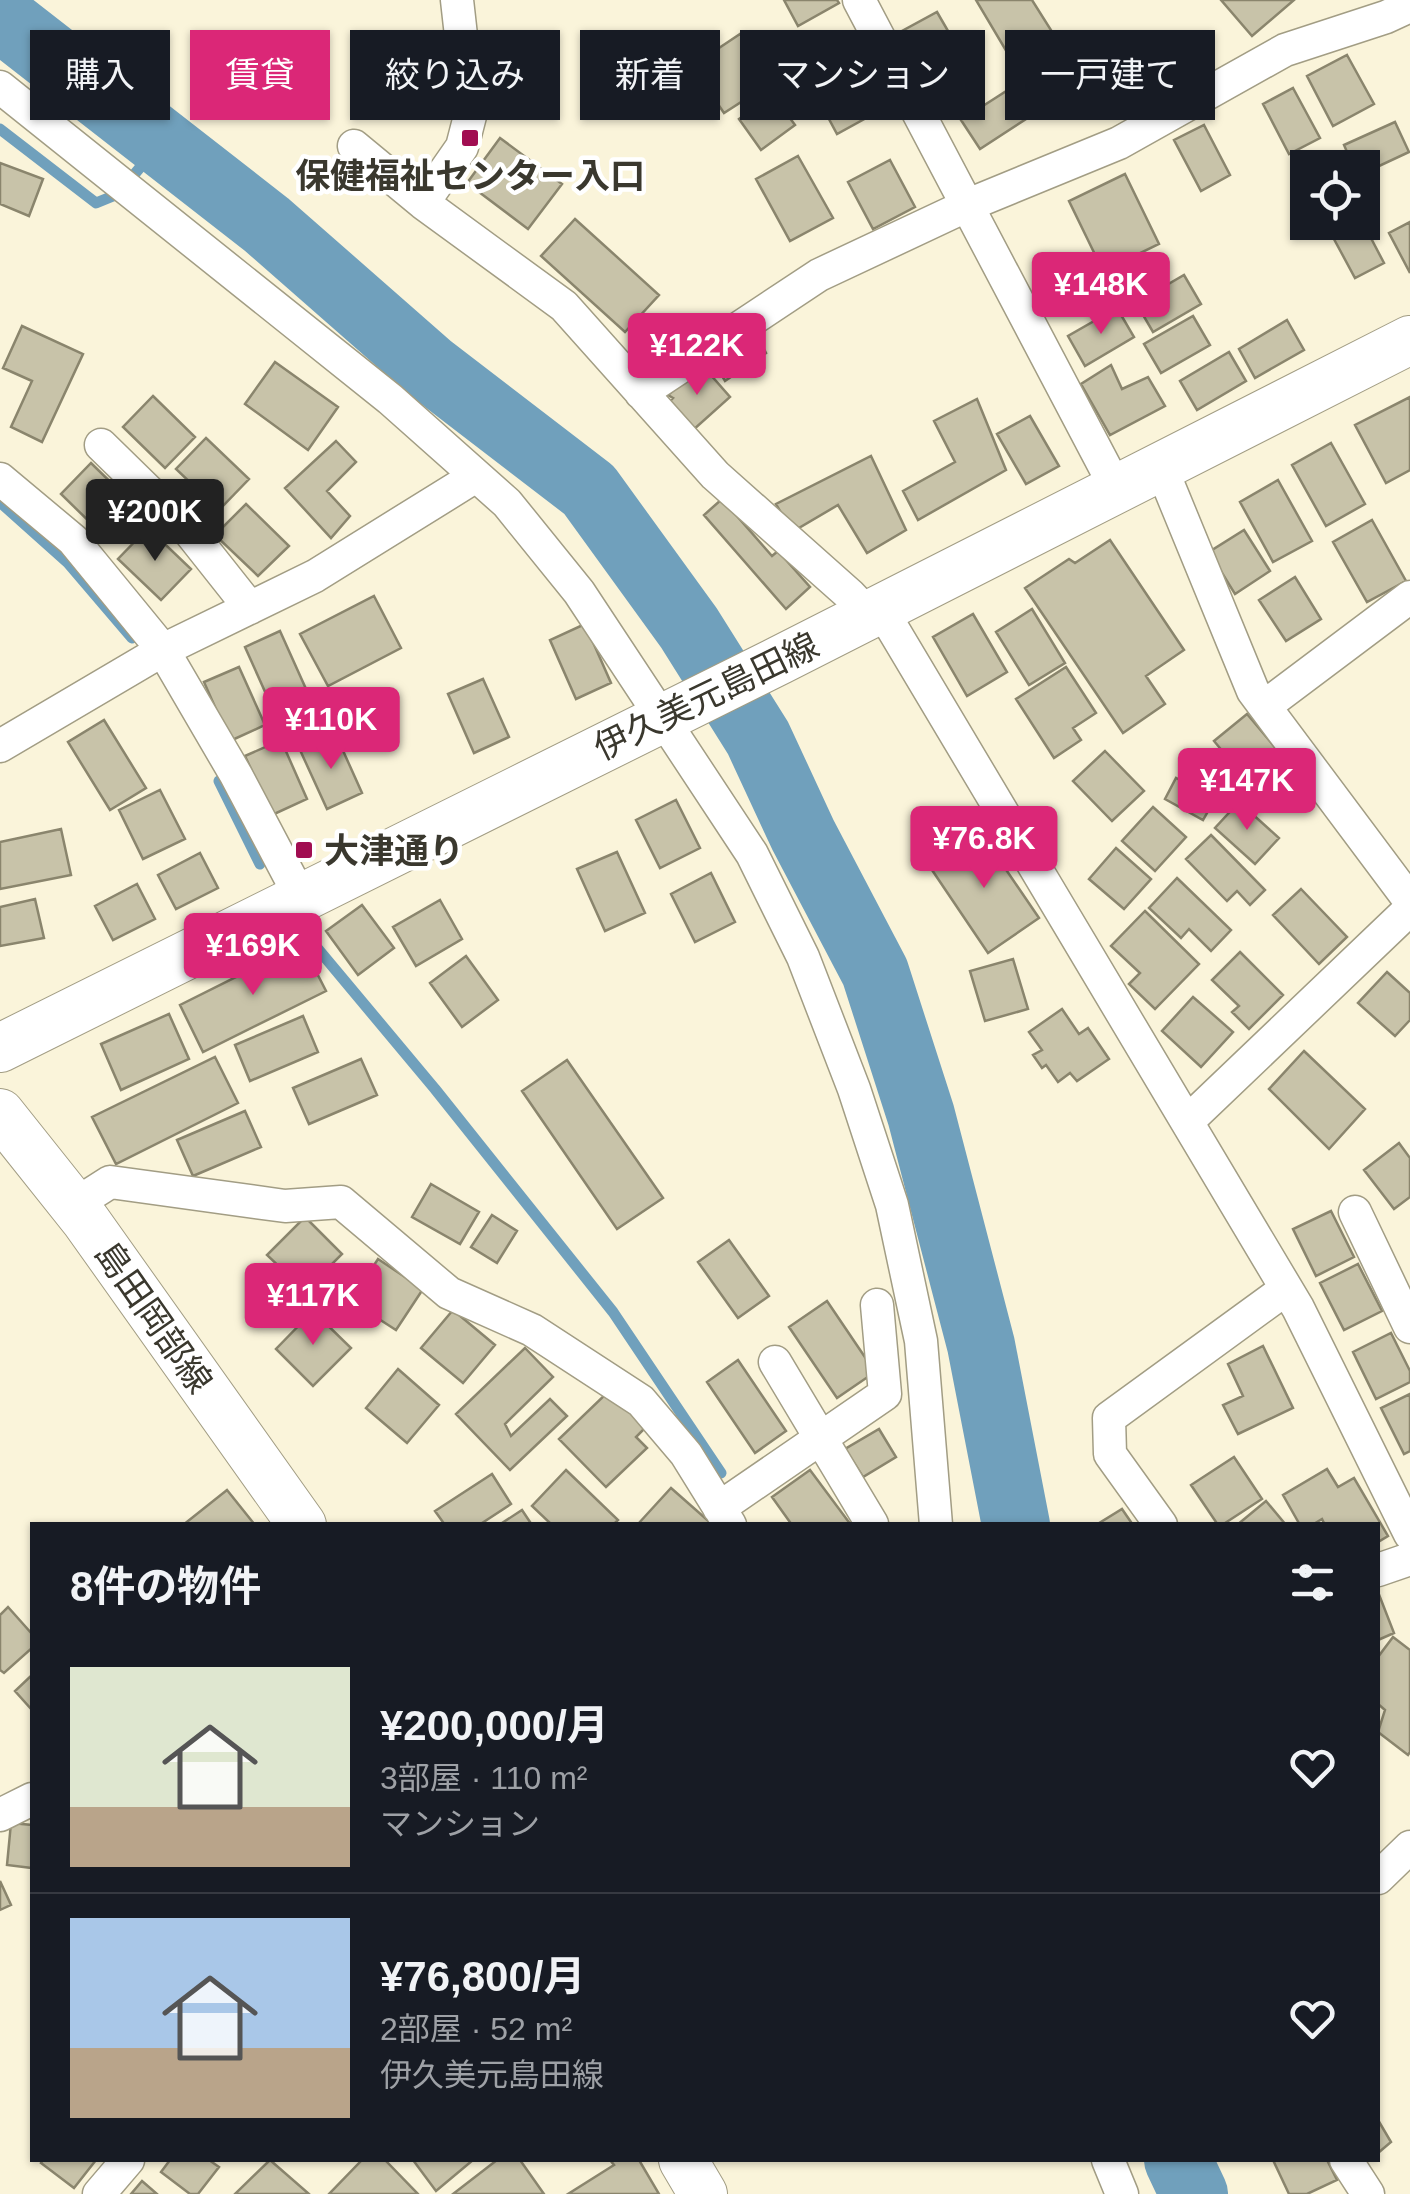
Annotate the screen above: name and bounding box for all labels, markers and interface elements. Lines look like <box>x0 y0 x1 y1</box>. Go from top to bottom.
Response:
chip: 購入 <box>30 30 170 120</box>
chip: 賃貸 <box>190 30 330 120</box>
chip: 絞り込み <box>350 30 560 120</box>
chip: 新着 <box>580 30 720 120</box>
chip: マンション <box>740 30 985 120</box>
chip: 一戸建て <box>1005 30 1215 120</box>
marker: 保健福祉センター入口 <box>459 127 481 149</box>
map controls <box>1290 150 1380 240</box>
button: locate <box>1290 150 1380 240</box>
place label: 保健福祉センター入口 <box>295 156 645 195</box>
pin: ¥148K <box>1031 252 1171 337</box>
text: ¥148K <box>1054 266 1148 302</box>
pin: ¥122K <box>627 313 767 398</box>
text: ¥122K <box>650 327 744 363</box>
pin: ¥200K <box>85 479 225 564</box>
text: ¥200K <box>108 493 202 529</box>
street label: 伊久美元島田線 <box>587 625 825 767</box>
pin: ¥110K <box>261 687 401 772</box>
text: ¥110K <box>285 701 377 737</box>
pin: ¥147K <box>1177 748 1317 833</box>
text: ¥147K <box>1200 762 1294 798</box>
pin: ¥76.8K <box>903 806 1065 891</box>
text: ¥76.8K <box>932 820 1036 856</box>
place label: 大津通り <box>324 831 464 870</box>
marker: 大津通り <box>293 839 315 861</box>
pin: ¥169K <box>183 913 323 998</box>
text: ¥169K <box>206 927 300 963</box>
street label: 島田岡部線 <box>88 1234 220 1400</box>
pin: ¥117K <box>243 1263 383 1348</box>
text: ¥117K <box>267 1277 359 1313</box>
icon: filters <box>1285 1555 1340 1610</box>
text: 8件の物件 <box>70 1563 261 1610</box>
text: ¥200,000/月 <box>380 1702 609 1749</box>
icon: home <box>150 1707 270 1827</box>
icon: heart <box>1285 1740 1340 1795</box>
text: 3部屋 · 110 m² <box>380 1760 587 1796</box>
text: マンション <box>380 1806 540 1842</box>
text: ¥76,800/月 <box>380 1953 586 2000</box>
icon: home <box>150 1958 270 2078</box>
icon: heart <box>1285 1991 1340 2046</box>
text: 2部屋 · 52 m² <box>380 2011 572 2047</box>
text: 伊久美元島田線 <box>380 2057 604 2093</box>

